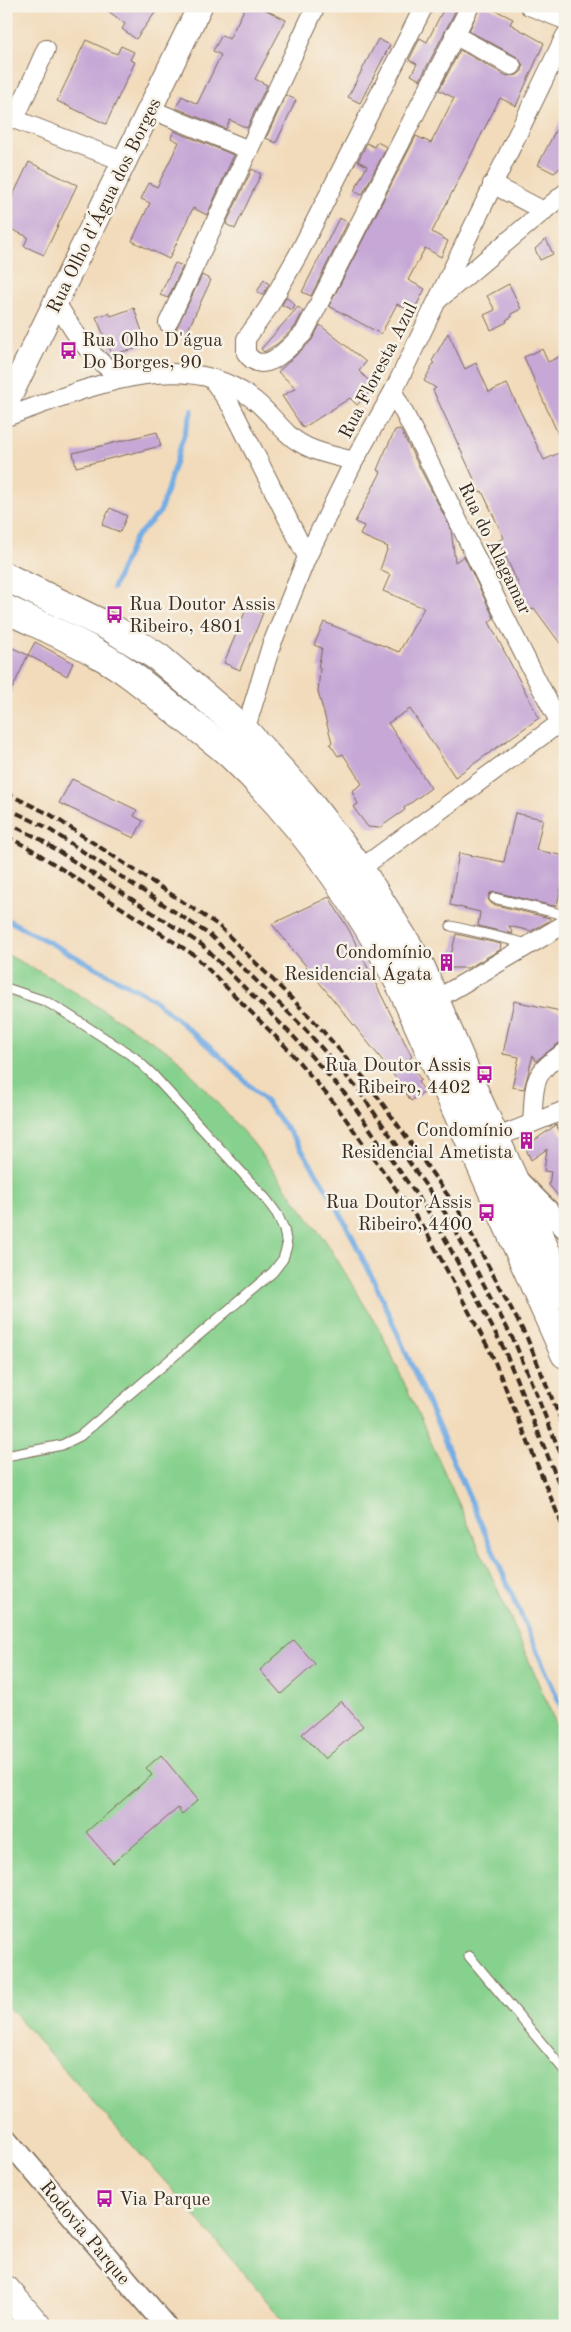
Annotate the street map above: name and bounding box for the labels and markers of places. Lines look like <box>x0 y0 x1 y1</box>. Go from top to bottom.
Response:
place label: Rua Olho D'água Do Borges, 90 <box>82 332 223 373</box>
bus stop icon: Rua Olho D'água Do Borges, 90 <box>58 340 78 360</box>
place label: Rua Doutor Assis Ribeiro, 4801 <box>129 596 275 637</box>
bus stop icon: Rua Doutor Assis Ribeiro, 4801 <box>105 604 125 624</box>
place label: Condomínio Residencial Ágata <box>284 944 433 985</box>
building icon: Condomínio Residencial Ágata <box>436 952 456 972</box>
place label: Rua Doutor Assis Ribeiro, 4402 <box>325 1057 471 1098</box>
bus stop icon: Rua Doutor Assis Ribeiro, 4402 <box>475 1065 495 1085</box>
place label: Condomínio Residencial Ametista <box>341 1122 514 1163</box>
building icon: Condomínio Residencial Ametista <box>517 1130 537 1150</box>
place label: Rua Doutor Assis Ribeiro, 4400 <box>326 1194 472 1235</box>
bus stop icon: Rua Doutor Assis Ribeiro, 4400 <box>476 1202 496 1222</box>
bus stop icon: Via Parque <box>95 2188 115 2208</box>
place label: Via Parque <box>119 2191 210 2210</box>

